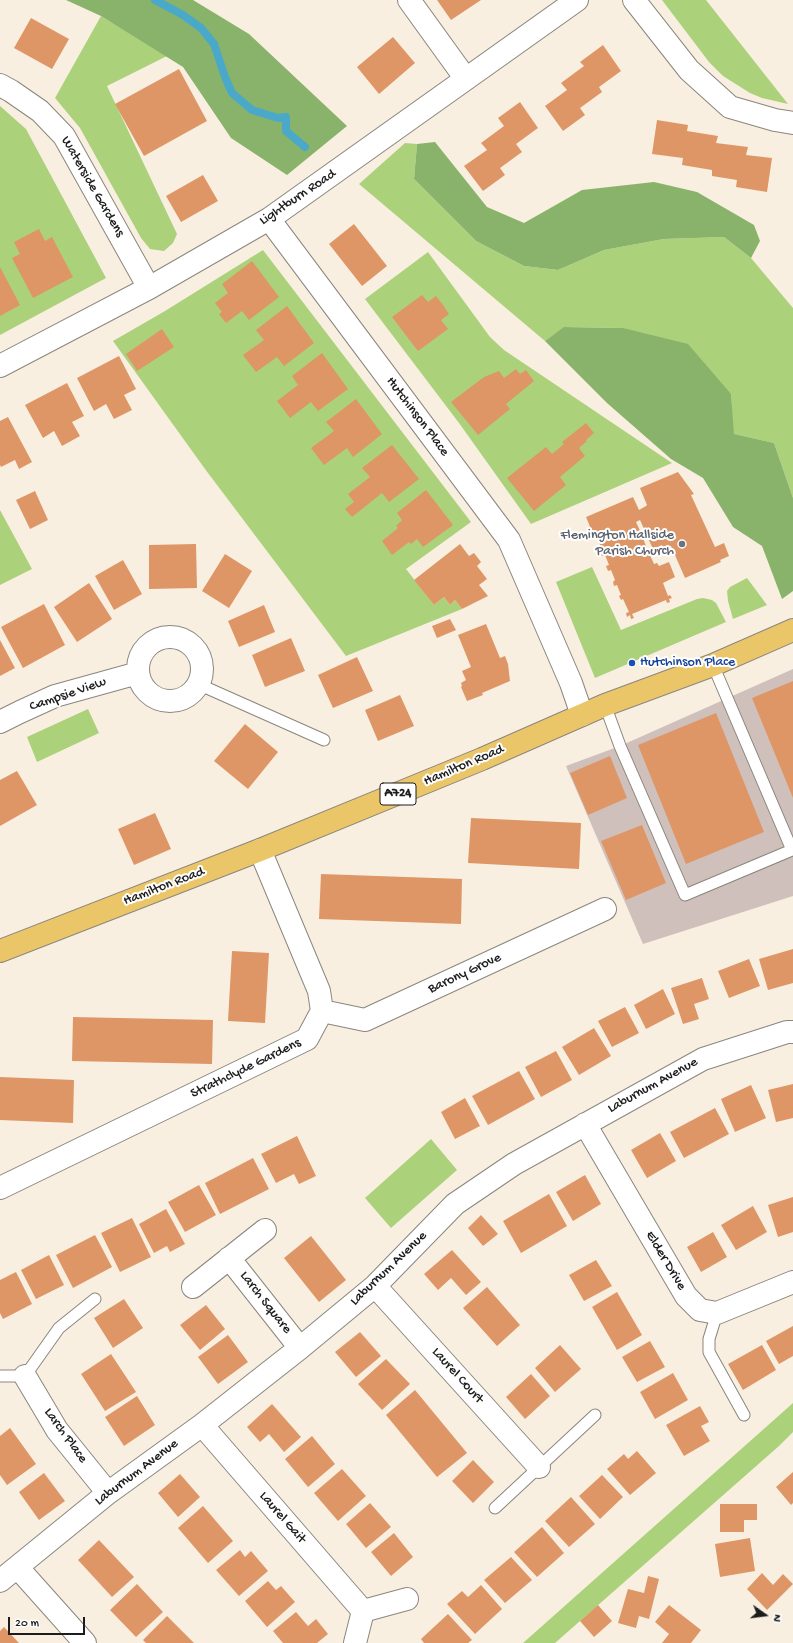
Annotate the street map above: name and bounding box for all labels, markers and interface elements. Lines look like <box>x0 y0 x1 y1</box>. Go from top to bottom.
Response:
street label: Waterside Gardens <box>56 134 128 240</box>
street label: Lightburn Road <box>256 166 340 230</box>
street label: Hutchinson Place <box>382 374 452 460</box>
place label: Flemington Hallside Parish Church <box>560 528 674 560</box>
marker: Flemington Hallside Parish Church <box>677 539 687 549</box>
place label: Hutchinson Place <box>640 655 735 671</box>
marker: Hutchinson Place <box>627 658 637 668</box>
street label: Campsie View <box>28 674 108 716</box>
street label: Hamilton Road <box>421 742 507 790</box>
road number: A724 <box>380 783 416 805</box>
street label: Hamilton Road <box>121 864 207 910</box>
street label: Barony Grove <box>426 950 504 998</box>
street label: Strathclyde Gardens <box>188 1035 304 1103</box>
street label: Laburnum Avenue <box>605 1054 701 1118</box>
street label: Laburnum Avenue <box>347 1228 431 1310</box>
street label: Elder Drive <box>641 1228 689 1294</box>
street label: Larch Square <box>235 1268 295 1338</box>
street label: Laurel Court <box>427 1344 487 1408</box>
street label: Larch Place <box>39 1405 91 1467</box>
street label: Laburnum Avenue <box>92 1436 182 1510</box>
street label: Laurel Gait <box>255 1489 309 1547</box>
north arrow <box>745 1595 785 1635</box>
scale bar <box>10 1609 87 1635</box>
text: N <box>770 1613 783 1623</box>
text: 20 m <box>15 1617 39 1631</box>

